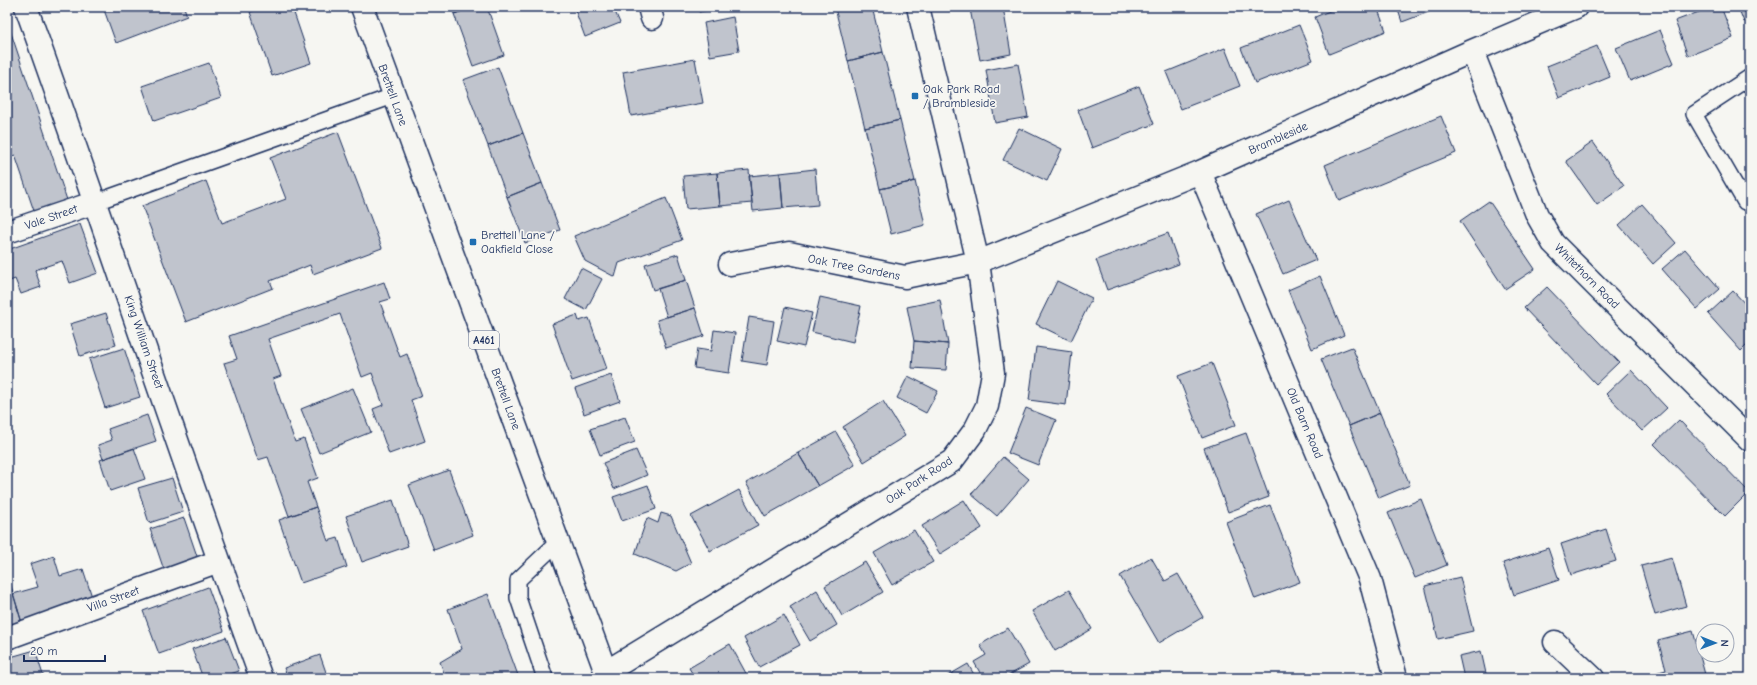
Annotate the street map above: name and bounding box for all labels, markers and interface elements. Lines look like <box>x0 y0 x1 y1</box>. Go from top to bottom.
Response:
street label: Brettell Lane <box>375 62 411 128</box>
place label: Oak Park Road / Brambleside <box>923 82 1000 110</box>
marker: Oak Park Road / Brambleside <box>910 91 920 101</box>
street label: Brambleside <box>1246 119 1310 157</box>
street label: Vale Street <box>23 201 80 233</box>
place label: Brettell Lane / Oakfield Close <box>481 228 555 256</box>
marker: Brettell Lane / Oakfield Close <box>468 237 478 247</box>
street label: Whitethorn Road <box>1552 241 1622 311</box>
street label: Oak Tree Gardens <box>807 251 901 283</box>
street label: King William Street <box>121 294 167 391</box>
road number: A461 <box>469 331 499 349</box>
street label: Brettell Lane <box>488 366 524 432</box>
street label: Old Barn Road <box>1284 385 1326 461</box>
street label: Oak Park Road <box>883 453 955 507</box>
street label: Villa Street <box>85 583 142 615</box>
north arrow <box>1695 623 1735 663</box>
scale bar <box>24 637 105 663</box>
text: N <box>1718 639 1731 647</box>
text: 20 m <box>30 644 58 658</box>

